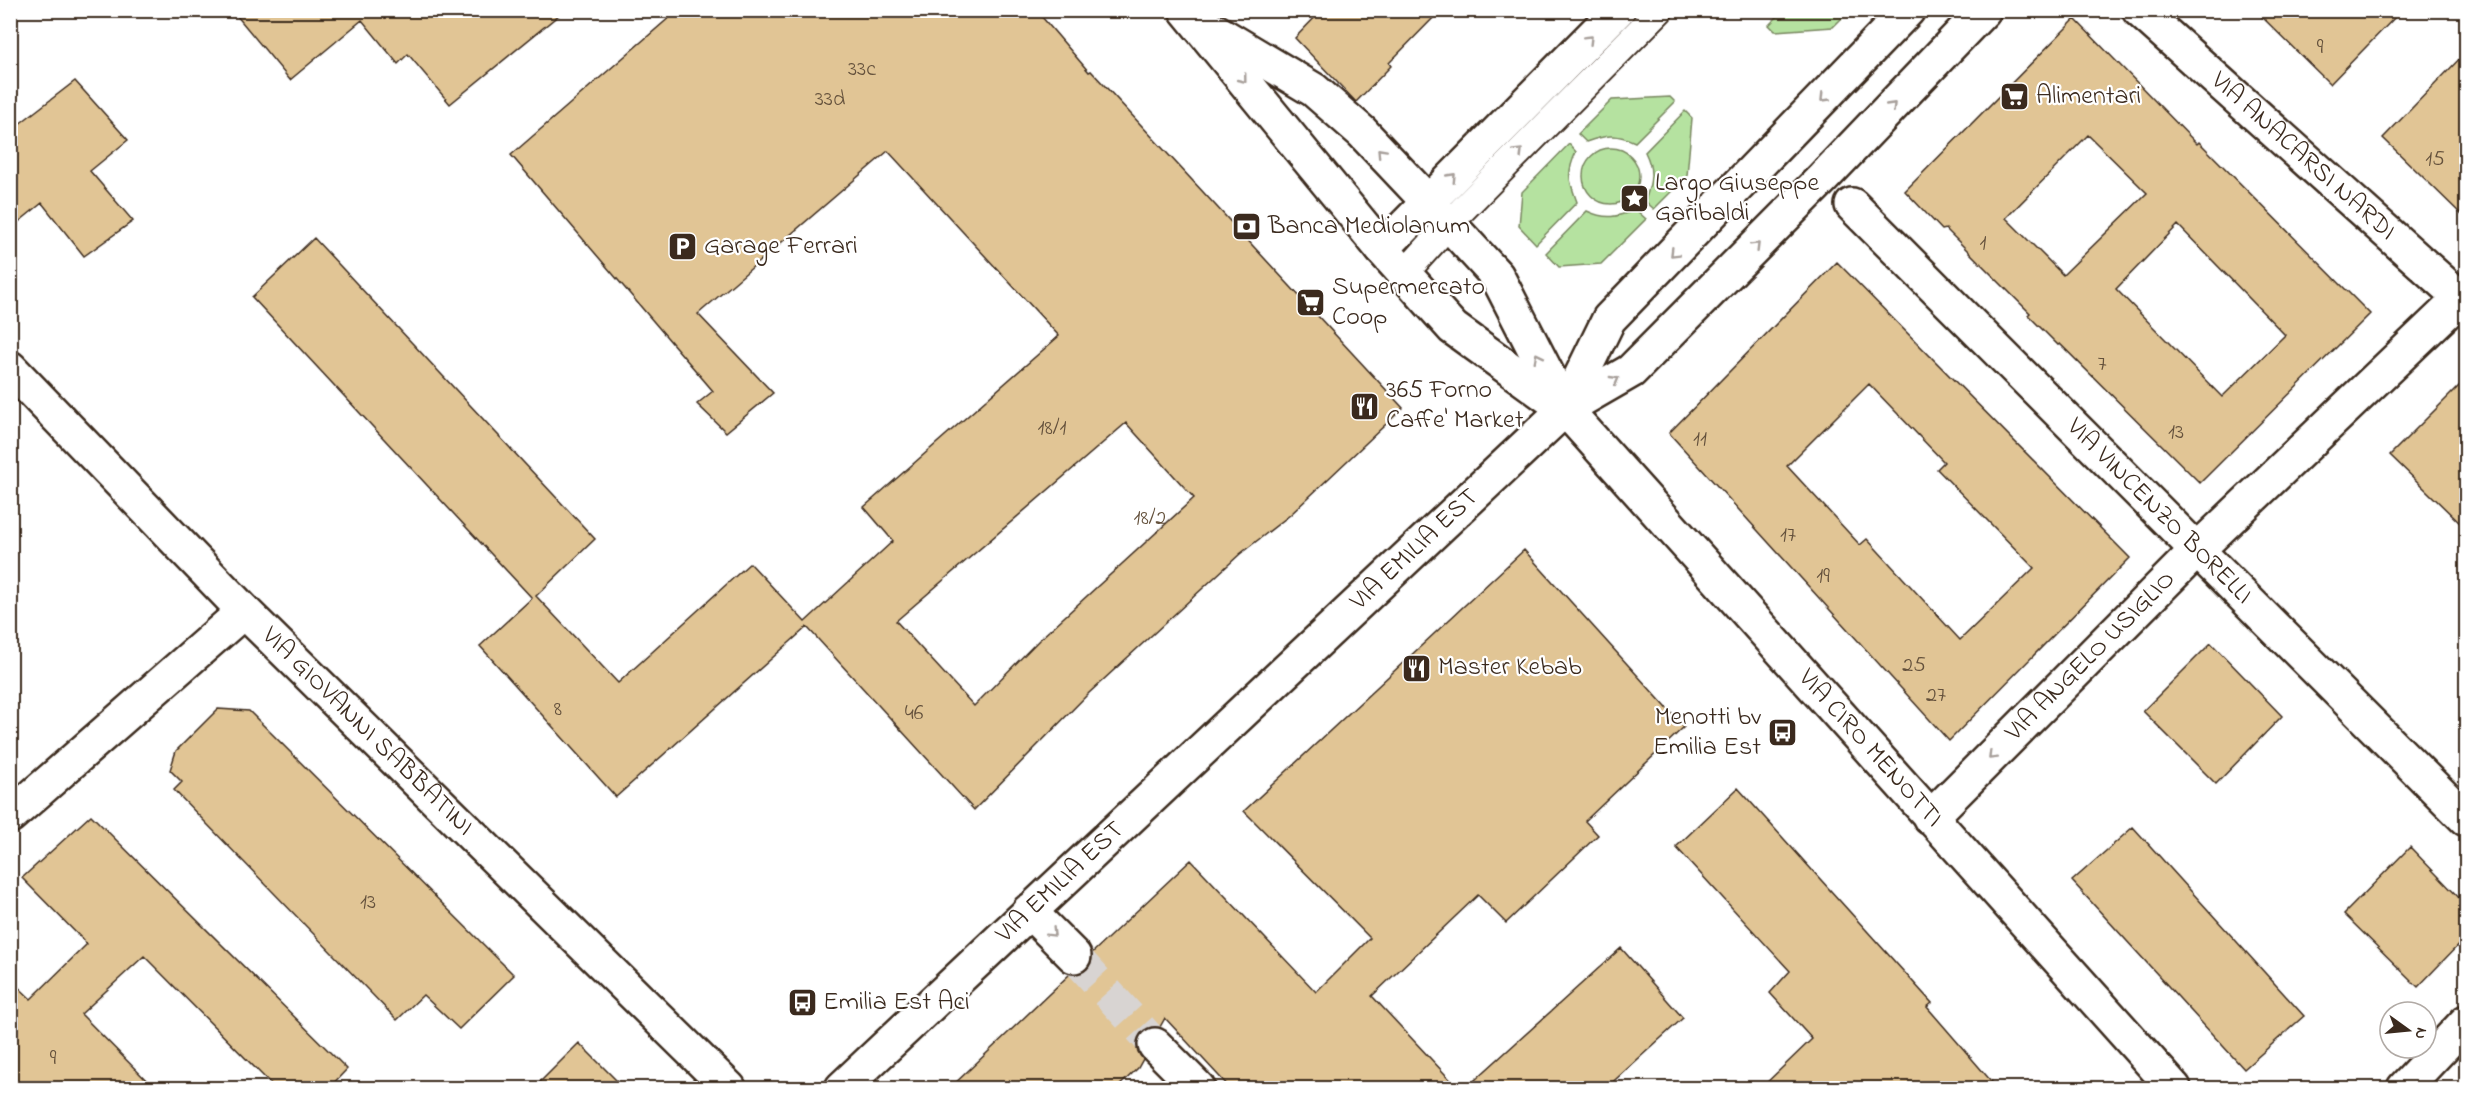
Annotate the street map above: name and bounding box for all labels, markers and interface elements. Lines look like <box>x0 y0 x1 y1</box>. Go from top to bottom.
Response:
house number: 9 <box>2317 32 2324 64</box>
one-way arrow <box>1582 35 1593 46</box>
house number: 33c <box>848 54 876 86</box>
street label: VIA ANACARSI NARDI <box>2201 63 2404 250</box>
one-way arrow <box>1236 72 1247 83</box>
place label: Alimentari <box>2036 78 2141 116</box>
supermarket icon: Alimentari <box>1999 81 2031 113</box>
house number: 33d <box>815 84 845 116</box>
one-way arrow <box>1820 90 1831 101</box>
one-way arrow <box>1885 102 1896 113</box>
house number: 15 <box>2425 144 2445 176</box>
one-way arrow <box>1377 148 1388 159</box>
one-way arrow <box>1512 149 1523 160</box>
place label: Largo Giuseppe Garibaldi <box>1655 165 1819 233</box>
one-way arrow <box>1444 173 1455 184</box>
place icon: Largo Giuseppe Garibaldi <box>1618 183 1650 215</box>
place label: Banca Mediolanum <box>1267 208 1470 246</box>
bank icon: Banca Mediolanum <box>1231 211 1263 243</box>
place label: Garage Ferrari <box>704 228 858 266</box>
house number: 1 <box>1980 228 1987 260</box>
parking icon: Garage Ferrari <box>667 231 699 263</box>
one-way arrow <box>1749 242 1760 252</box>
one-way arrow <box>1670 246 1681 257</box>
place label: Supermercato Coop <box>1332 269 1485 337</box>
supermarket icon: Supermercato Coop <box>1295 287 1327 319</box>
house number: 7 <box>2097 349 2107 381</box>
one-way arrow <box>1534 353 1545 363</box>
place label: 365 Forno Caffe' Market <box>1386 372 1524 440</box>
one-way arrow <box>1609 375 1619 387</box>
restaurant icon: 365 Forno Caffe' Market <box>1349 390 1381 422</box>
street label: VIA VINCENZO BORELLI <box>2056 409 2261 614</box>
house number: 18/1 <box>1037 413 1067 445</box>
house number: 13 <box>2168 417 2184 449</box>
house number: 11 <box>1693 424 1707 456</box>
street label: VIA EMILIA EST <box>1341 480 1488 621</box>
house number: 18/2 <box>1133 503 1167 535</box>
house number: 17 <box>1780 520 1796 552</box>
house number: 19 <box>1816 561 1830 593</box>
street label: VIA ANGELO USIGLIO <box>1996 562 2185 751</box>
street label: VIA GIOVANNI SABBATINI <box>251 618 482 846</box>
place label: Master Kebab <box>1438 649 1582 687</box>
house number: 25 <box>1902 650 1926 682</box>
restaurant icon: Master Kebab <box>1401 652 1433 684</box>
street label: VIA CIRO MENOTTI <box>1788 660 1951 837</box>
house number: 27 <box>1926 680 1946 712</box>
house number: 8 <box>554 694 562 726</box>
house number: 46 <box>905 698 924 730</box>
place label: Menotti bv Emilia Est <box>1653 699 1762 767</box>
bus stop icon: Menotti bv Emilia Est <box>1766 717 1798 749</box>
one-way arrow <box>1988 748 1999 759</box>
street label: VIA EMILIA EST <box>987 812 1134 953</box>
house number: 13 <box>360 887 376 919</box>
one-way arrow <box>1044 926 1055 937</box>
place label: Emilia Est Aci <box>823 984 970 1022</box>
bus stop icon: Emilia Est Aci <box>786 987 818 1019</box>
north arrow <box>2378 1000 2438 1060</box>
text: N <box>2408 1025 2434 1042</box>
house number: 9 <box>50 1043 57 1075</box>

